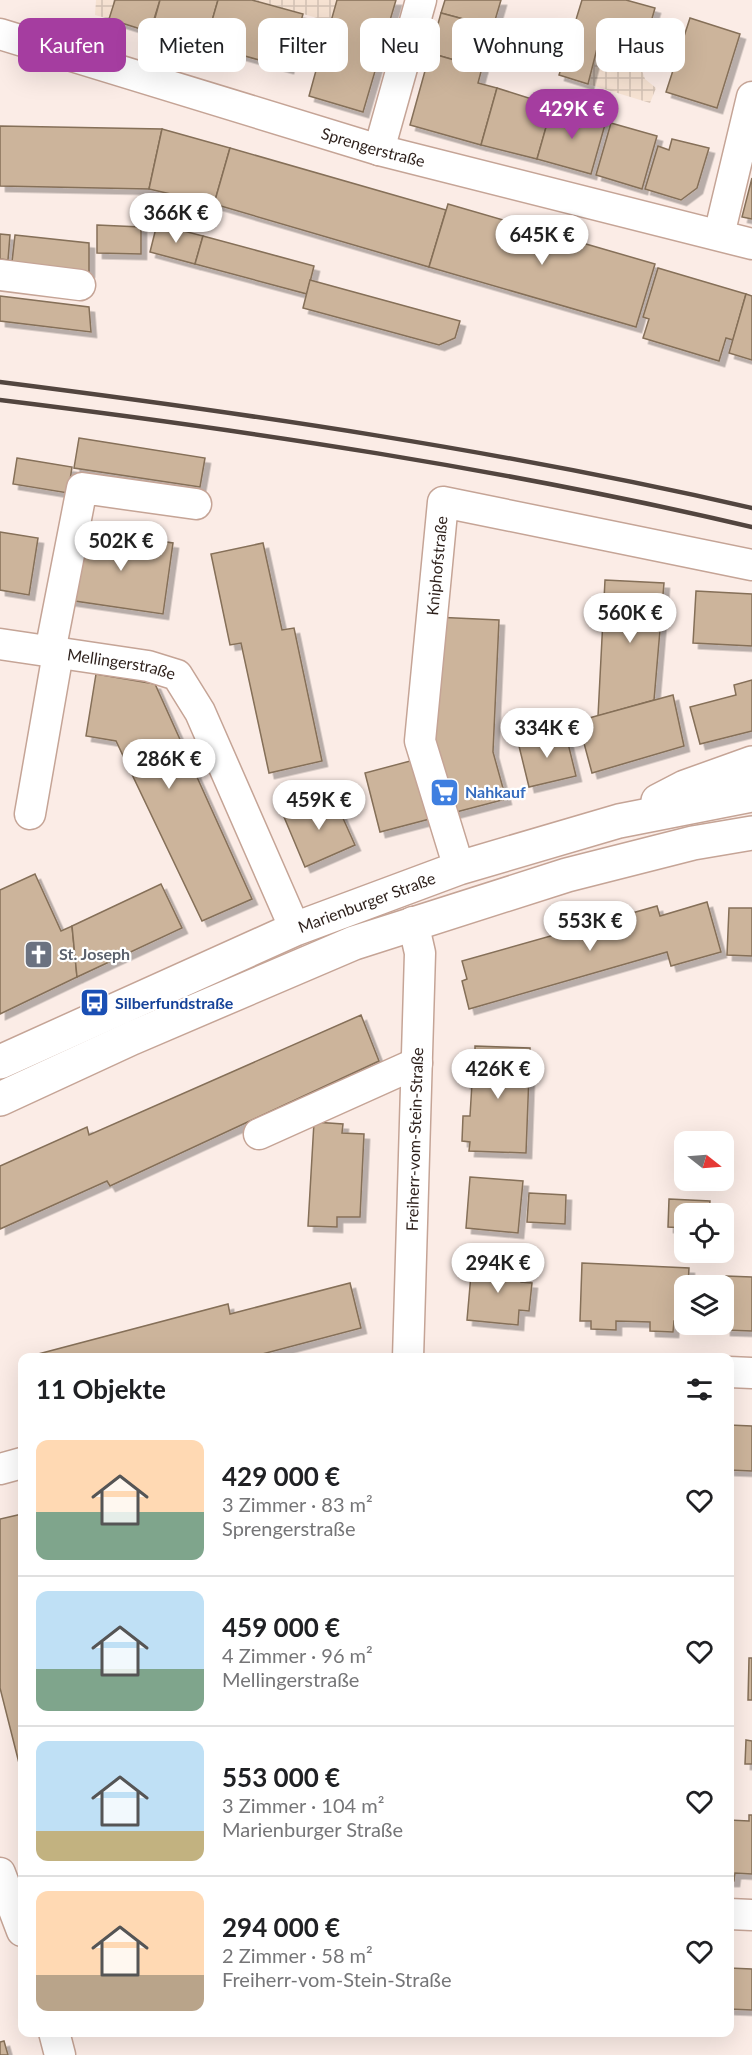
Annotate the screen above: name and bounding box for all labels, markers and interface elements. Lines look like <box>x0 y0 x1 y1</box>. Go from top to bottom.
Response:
chip: Kaufen <box>18 18 126 72</box>
chip: Mieten <box>138 18 246 72</box>
chip: Filter <box>258 18 348 72</box>
chip: Neu <box>360 18 440 72</box>
chip: Wohnung <box>452 18 584 72</box>
chip: Haus <box>596 18 685 72</box>
pin: 429K € <box>523 89 621 140</box>
text: 429K € <box>540 96 604 120</box>
street label: Sprengerstraße <box>319 123 427 170</box>
pin: 366K € <box>127 193 225 244</box>
text: 366K € <box>144 200 208 224</box>
pin: 645K € <box>493 215 591 266</box>
text: 645K € <box>510 222 574 246</box>
street label: Kniphofstraße <box>422 515 451 616</box>
pin: 502K € <box>72 521 170 572</box>
text: 502K € <box>89 528 153 552</box>
pin: 560K € <box>581 593 679 644</box>
text: 560K € <box>598 600 662 624</box>
street label: Mellingerstraße <box>66 644 178 683</box>
pin: 334K € <box>498 708 596 759</box>
text: 334K € <box>515 715 579 739</box>
pin: 286K € <box>120 739 218 790</box>
text: 286K € <box>137 746 201 770</box>
supermarket icon: Nahkauf <box>428 776 460 808</box>
pin: 459K € <box>270 780 368 831</box>
place label: Nahkauf <box>465 782 526 801</box>
text: 459K € <box>287 787 351 811</box>
street label: Marienburger Straße <box>295 868 438 936</box>
pin: 553K € <box>541 901 639 952</box>
text: 553K € <box>558 908 622 932</box>
church icon: St. Joseph <box>22 938 54 970</box>
place label: St. Joseph <box>59 944 130 963</box>
bus stop icon: Silberfundstraße <box>78 987 110 1019</box>
place label: Silberfundstraße <box>115 993 234 1012</box>
street label: Freiherr-vom-Stein-Straße <box>402 1047 426 1231</box>
pin: 426K € <box>449 1049 547 1100</box>
text: 426K € <box>466 1056 530 1080</box>
north arrow <box>674 1131 734 1191</box>
map controls <box>674 1131 734 1335</box>
button: locate <box>674 1203 734 1263</box>
pin: 294K € <box>449 1243 547 1294</box>
text: 294K € <box>466 1250 530 1274</box>
button: layers <box>674 1275 734 1335</box>
text: 11 Objekte <box>36 1373 166 1405</box>
icon: filters <box>683 1373 716 1406</box>
text: 429 000 € <box>222 1460 340 1492</box>
icon: home <box>84 1464 156 1536</box>
icon: heart <box>683 1484 716 1517</box>
text: 3 Zimmer · 83 m² <box>222 1492 373 1516</box>
text: Sprengerstraße <box>222 1516 356 1540</box>
text: 459 000 € <box>222 1611 340 1643</box>
icon: home <box>84 1615 156 1687</box>
icon: heart <box>683 1635 716 1668</box>
text: 4 Zimmer · 96 m² <box>222 1643 373 1667</box>
text: Mellingerstraße <box>222 1667 359 1691</box>
text: 553 000 € <box>222 1761 340 1793</box>
icon: home <box>84 1765 156 1837</box>
icon: heart <box>683 1785 716 1818</box>
text: 3 Zimmer · 104 m² <box>222 1793 384 1817</box>
text: Marienburger Straße <box>222 1817 403 1841</box>
text: 294 000 € <box>222 1911 340 1943</box>
icon: home <box>84 1915 156 1987</box>
icon: heart <box>683 1935 716 1968</box>
text: 2 Zimmer · 58 m² <box>222 1943 373 1967</box>
text: Freiherr-vom-Stein-Straße <box>222 1967 452 1991</box>

